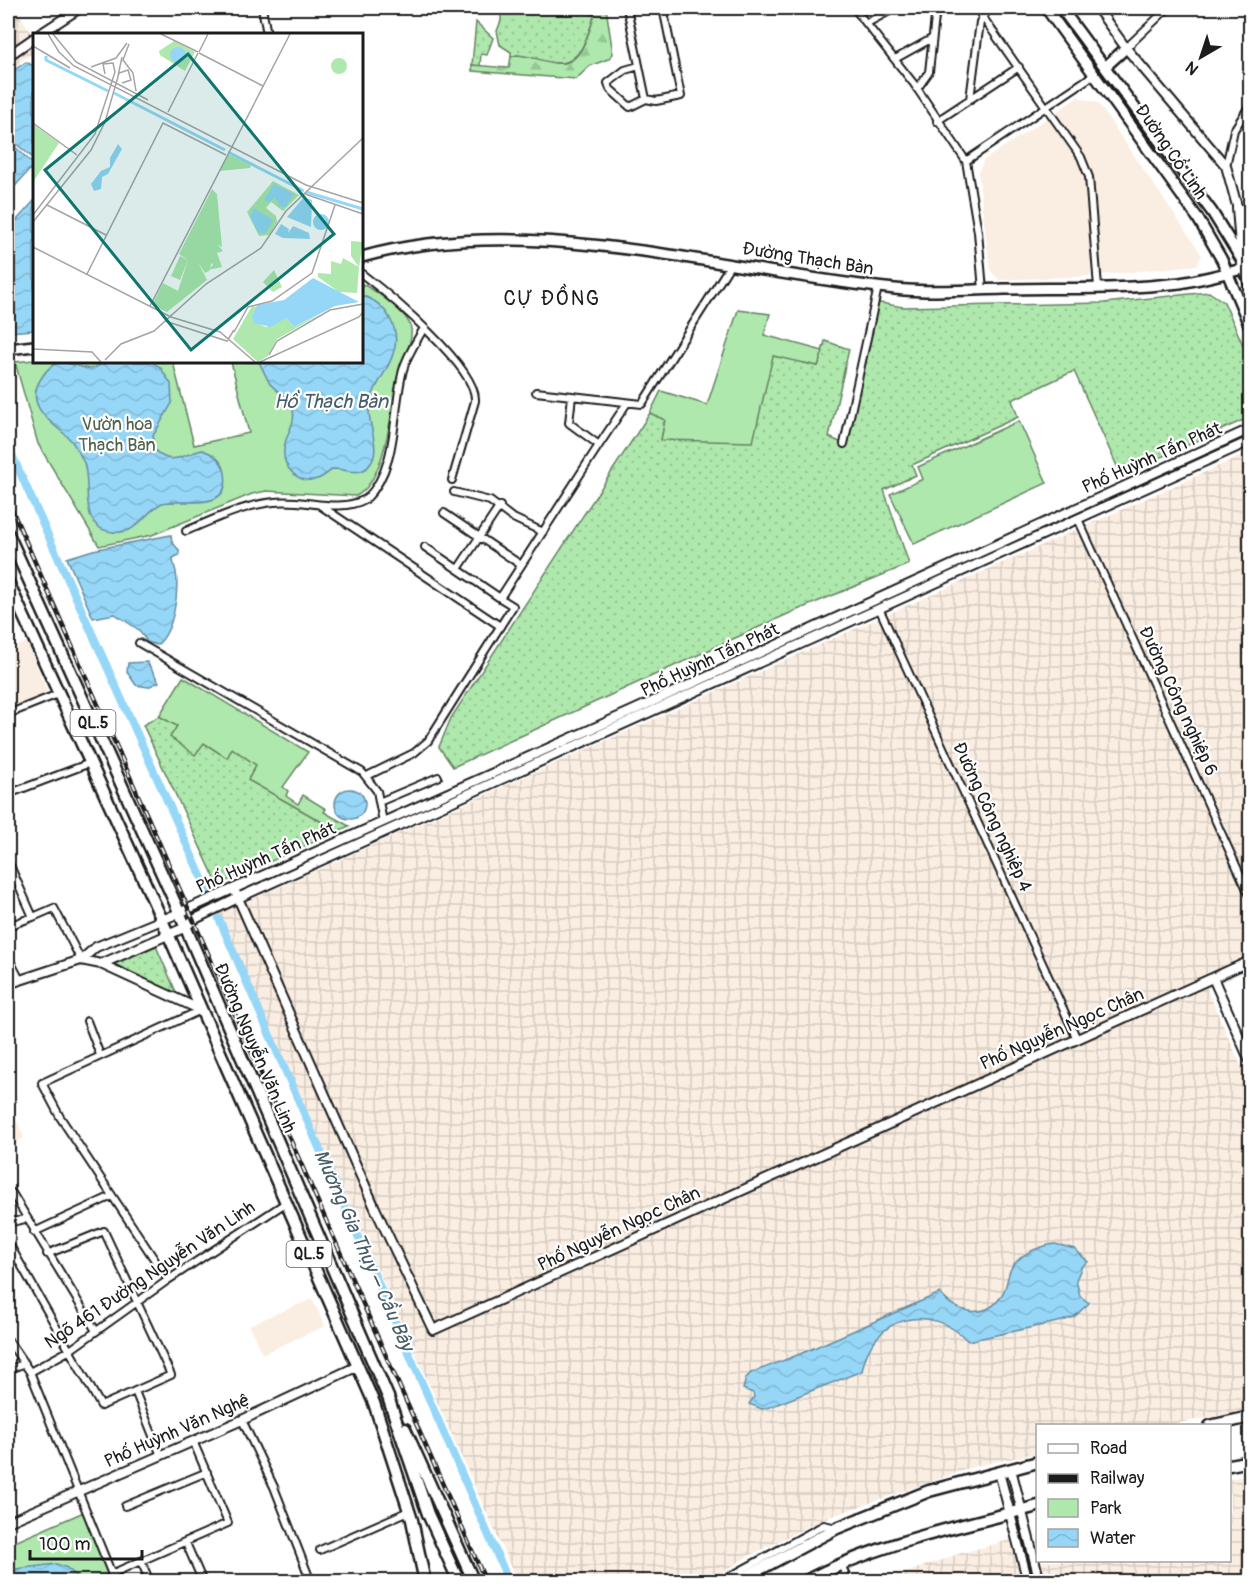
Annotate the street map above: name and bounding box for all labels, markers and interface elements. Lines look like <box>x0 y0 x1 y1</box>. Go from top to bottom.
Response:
north arrow <box>1171 27 1231 87</box>
inset map <box>33 33 363 363</box>
text: N <box>1182 57 1203 79</box>
street label: Đường Cổ Linh <box>1130 99 1213 204</box>
street label: Đường Thạch Bàn <box>741 237 875 281</box>
district label: CỰ ĐỒNG <box>503 283 601 311</box>
water label: Hồ Thạch Bàn <box>274 389 390 414</box>
park label: Vườn hoa Thạch Bàn <box>78 413 156 457</box>
street label: Phố Huỳnh Tấn Phát <box>1079 417 1226 499</box>
street label: Phố Huỳnh Tấn Phát <box>637 618 784 702</box>
street label: Đường Công nghiệp 6 <box>1133 622 1223 780</box>
road number: QL.5 <box>70 710 116 736</box>
street label: Đường Công nghiệp 4 <box>947 738 1037 896</box>
street label: Phố Huỳnh Tấn Phát <box>193 817 340 899</box>
street label: Đường Nguyễn Văn Linh <box>209 960 301 1136</box>
street label: Phố Nguyễn Ngọc Chân <box>977 983 1147 1075</box>
water label: Mương Gia Thụy – Cầu Bây <box>308 1145 421 1357</box>
street label: Phố Nguyễn Ngọc Chân <box>534 1181 704 1277</box>
street label: Ngõ 461 Đường Nguyễn Văn Linh <box>40 1196 260 1354</box>
road number: QL.5 <box>286 1241 332 1267</box>
street label: Phố Huỳnh Văn Nghệ <box>101 1389 253 1473</box>
legend <box>1036 1424 1231 1562</box>
text: Road <box>1090 1437 1127 1460</box>
text: Railway <box>1090 1467 1145 1490</box>
text: Park <box>1090 1497 1122 1520</box>
scale bar <box>30 1523 142 1561</box>
text: Water <box>1090 1527 1136 1550</box>
text: 100 m <box>39 1533 91 1556</box>

